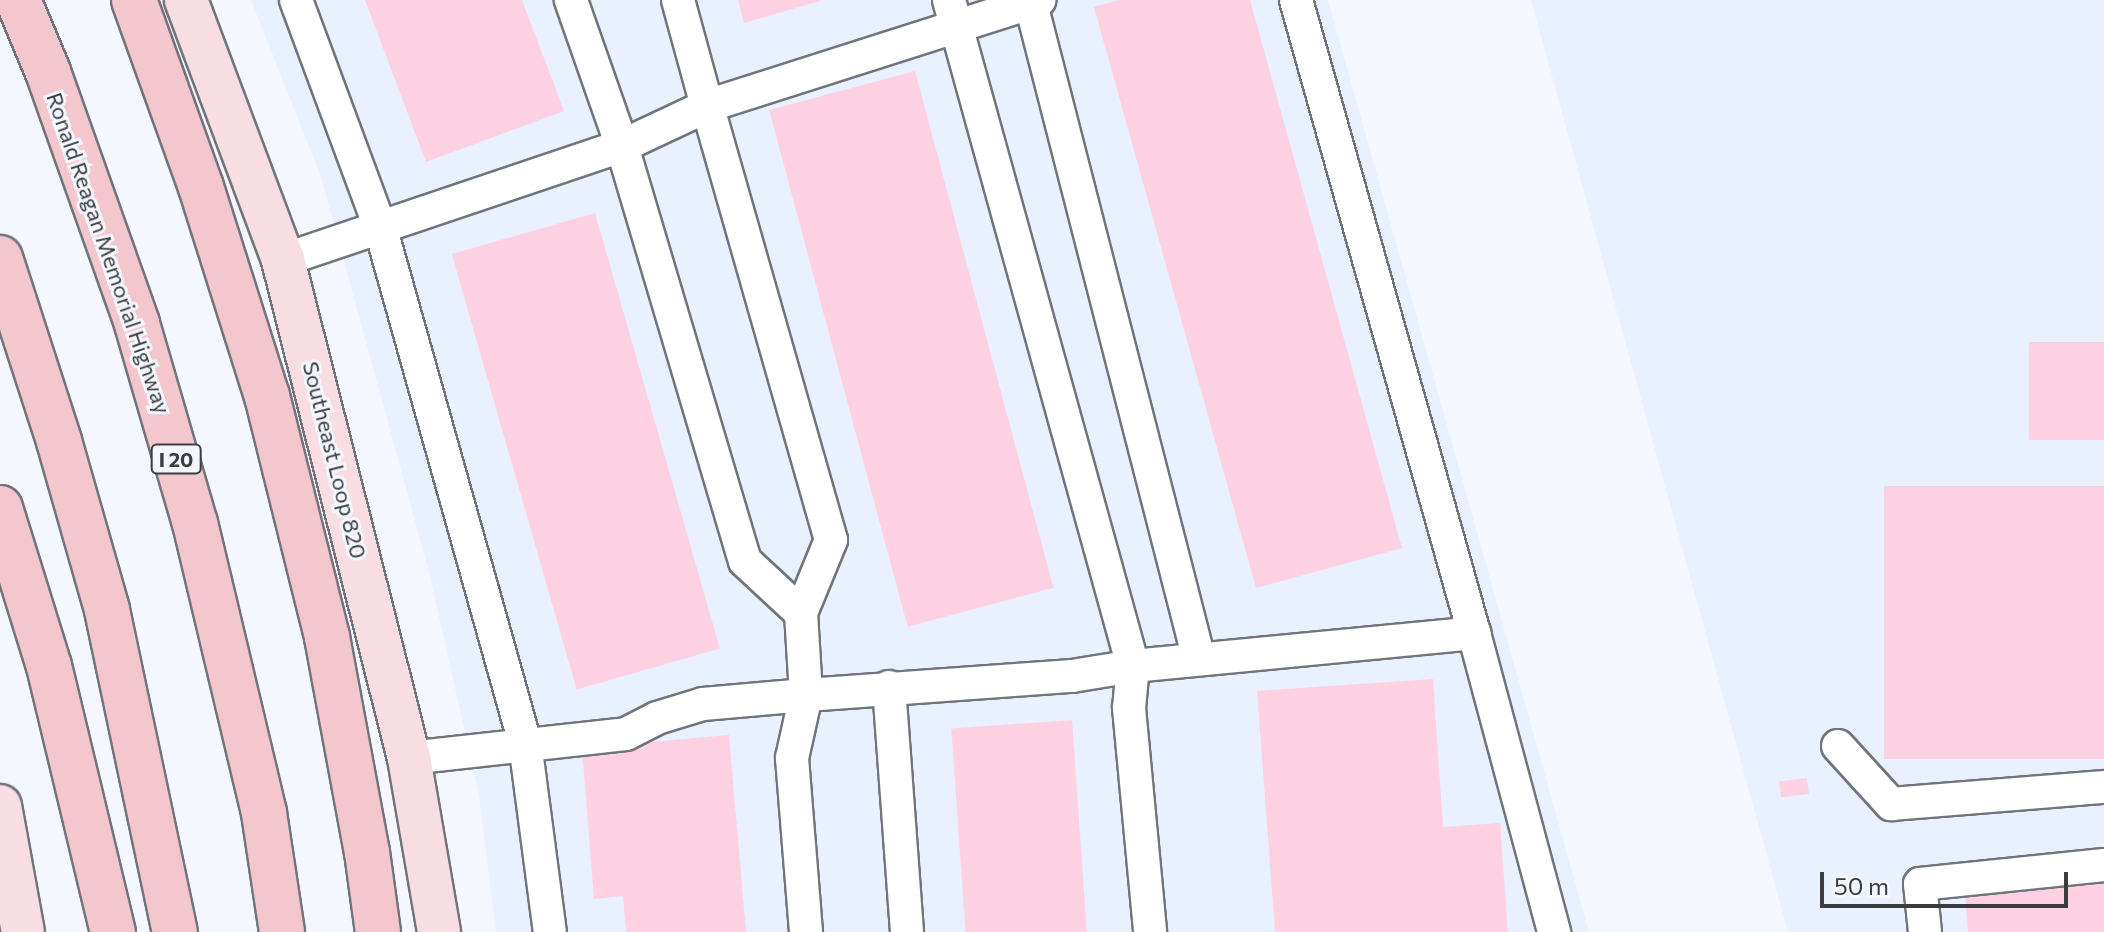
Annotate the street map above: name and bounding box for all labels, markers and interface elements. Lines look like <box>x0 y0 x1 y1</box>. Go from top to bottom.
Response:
street label: Ronald Reagan Memorial Highway <box>41 89 177 417</box>
street label: Southeast Loop 820 <box>298 359 372 561</box>
road number: I 20 <box>150 443 202 475</box>
scale bar <box>1824 856 2072 906</box>
text: 50 m <box>1834 871 1889 900</box>

